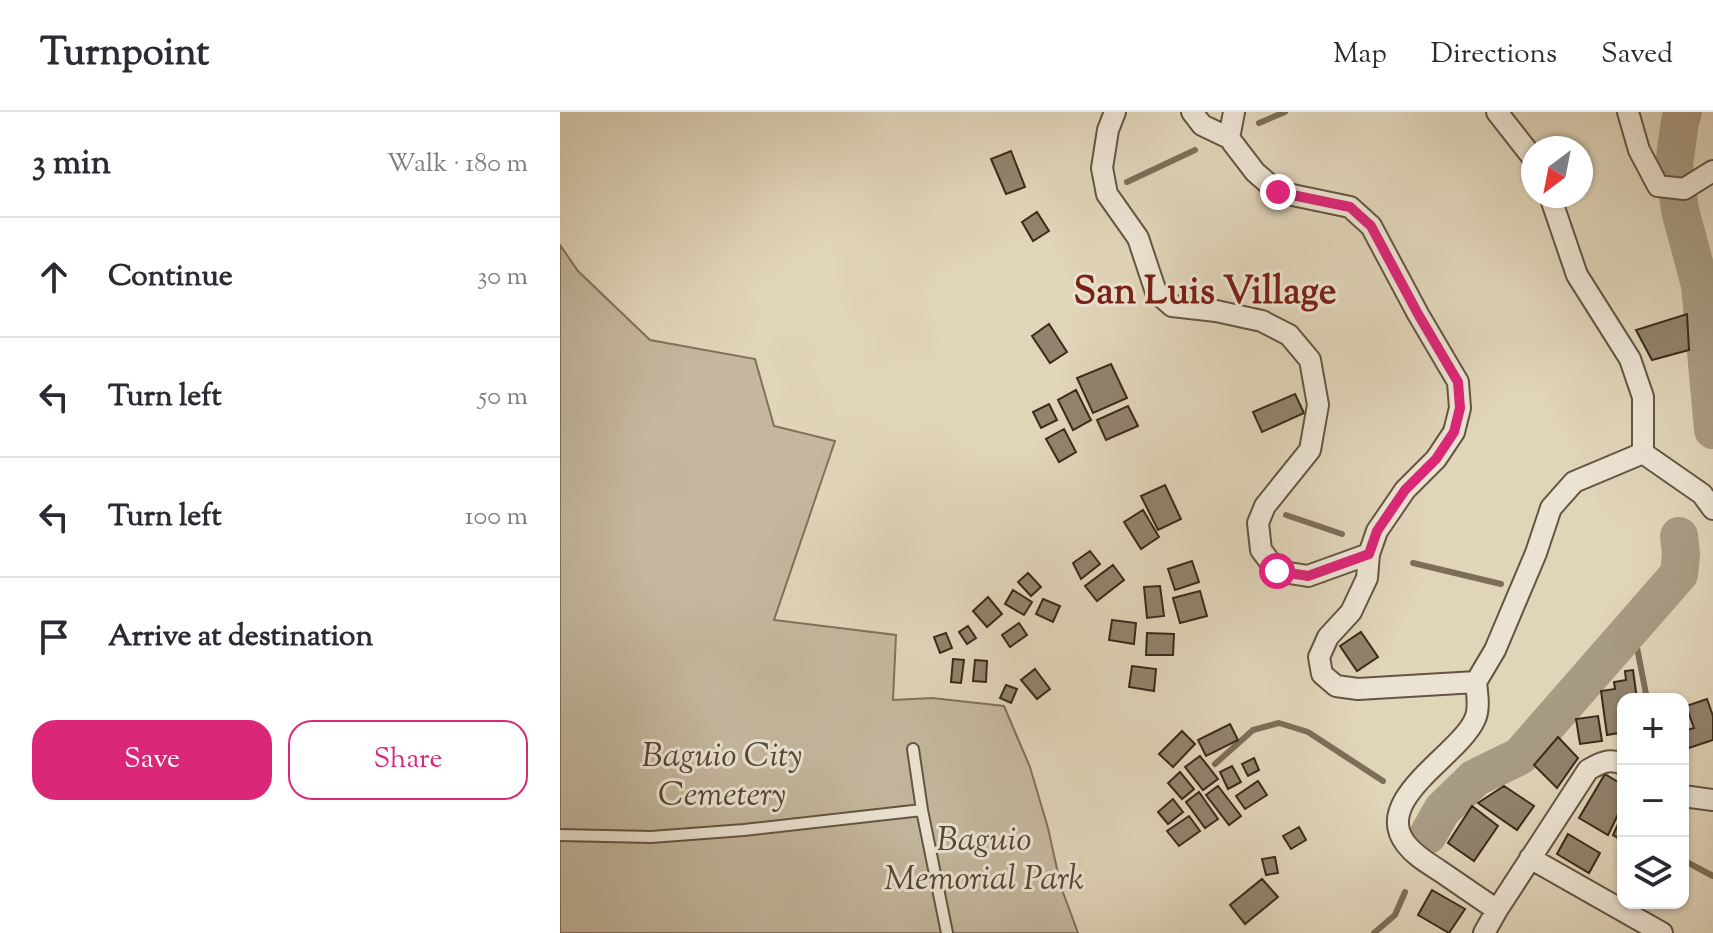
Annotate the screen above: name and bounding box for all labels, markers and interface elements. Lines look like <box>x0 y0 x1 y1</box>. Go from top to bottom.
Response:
text: Turnpoint <box>40 28 209 82</box>
text: Map <box>1333 35 1387 75</box>
text: Directions <box>1431 35 1557 75</box>
text: Saved <box>1601 35 1673 75</box>
north arrow <box>1521 136 1593 208</box>
text: 3 min <box>32 140 111 189</box>
text: Walk · 180 m <box>387 146 528 183</box>
route end <box>1260 174 1296 210</box>
icon: ahead <box>32 255 76 299</box>
text: Continue <box>108 256 233 299</box>
text: 30 m <box>477 259 528 296</box>
district label: San Luis Village <box>1074 267 1336 321</box>
icon: left <box>32 375 76 419</box>
text: Turn left <box>108 376 222 419</box>
text: 50 m <box>478 379 528 416</box>
icon: left <box>32 495 76 539</box>
text: Turn left <box>108 496 222 539</box>
text: 100 m <box>465 499 528 536</box>
route start <box>1259 553 1295 589</box>
icon: arrive <box>32 615 76 659</box>
text: Arrive at destination <box>108 616 373 659</box>
map controls <box>1617 693 1689 909</box>
button: + <box>1617 693 1689 765</box>
button: Save <box>32 720 272 800</box>
button: Share <box>288 720 528 800</box>
park label: Baguio City Cemetery <box>642 733 802 821</box>
button: − <box>1617 765 1689 837</box>
park label: Baguio Memorial Park <box>884 817 1084 905</box>
button: layers <box>1617 837 1689 909</box>

